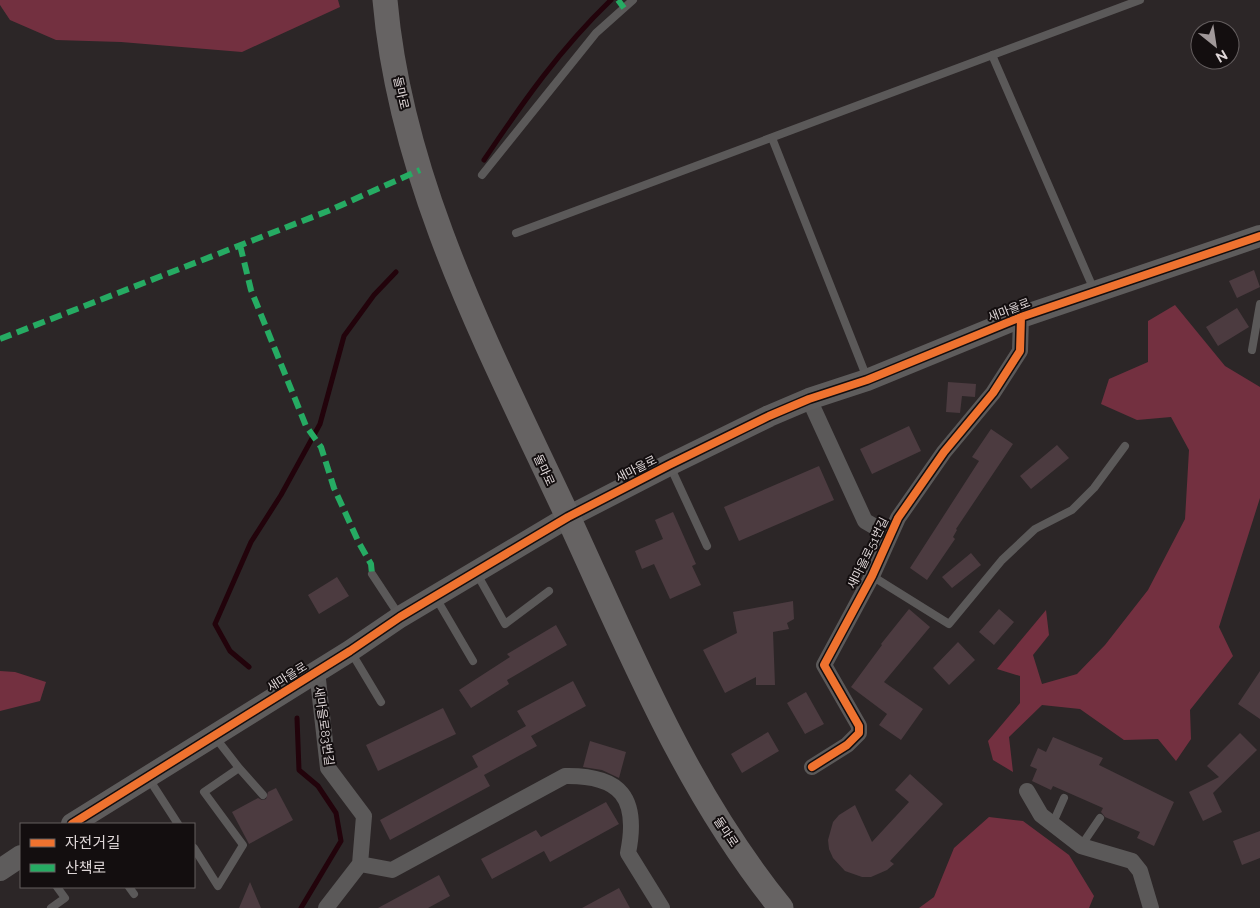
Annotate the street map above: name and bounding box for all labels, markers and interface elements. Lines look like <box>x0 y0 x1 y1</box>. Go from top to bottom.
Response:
north arrow <box>1190 20 1240 70</box>
text: N <box>1213 47 1230 66</box>
street label: 돌마로 <box>390 75 412 111</box>
street label: 새마을로 <box>986 296 1032 324</box>
street label: 돌마로 <box>531 452 557 488</box>
street label: 새마을로 <box>613 453 659 485</box>
street label: 새마을로51번길 <box>845 515 891 591</box>
street label: 새마을로 <box>265 659 309 695</box>
street label: 새마을로83번길 <box>312 686 336 766</box>
street label: 돌마로 <box>711 814 741 850</box>
legend <box>20 823 195 888</box>
text: 자전거길 <box>65 834 120 852</box>
text: 산책로 <box>65 859 106 877</box>

